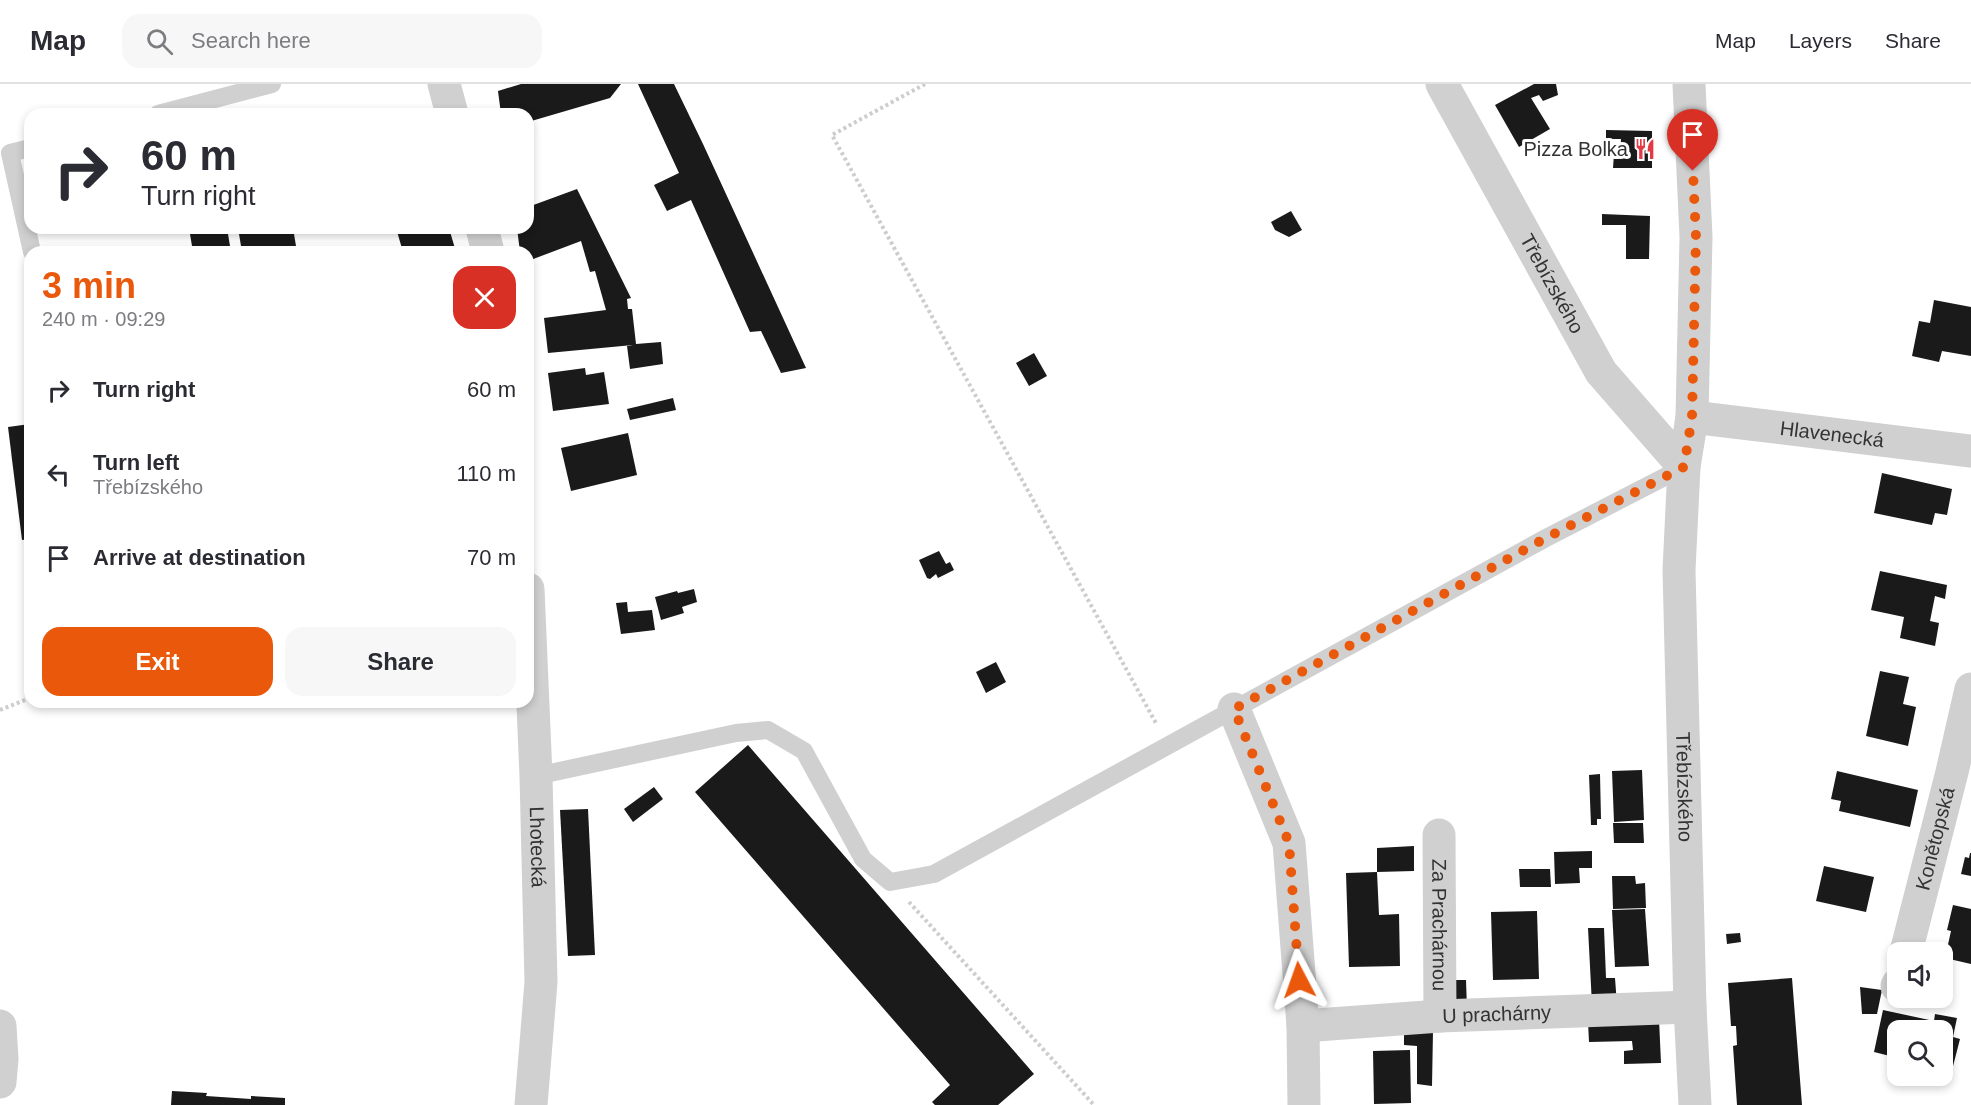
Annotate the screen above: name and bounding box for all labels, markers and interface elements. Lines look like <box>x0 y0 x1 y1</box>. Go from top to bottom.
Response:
search box <box>122 14 542 68</box>
text: Map <box>30 25 86 56</box>
icon: search <box>143 25 176 58</box>
text: Search here <box>191 28 311 53</box>
text: Map <box>1715 29 1756 52</box>
text: Layers <box>1789 29 1852 52</box>
text: Share <box>1885 29 1941 52</box>
pin <box>1667 109 1718 171</box>
icon: arrive <box>1676 118 1709 151</box>
icon: right <box>42 132 120 210</box>
text: 60 m <box>141 132 237 179</box>
restaurant icon: Pizza Bolka <box>1633 137 1657 161</box>
place label: Pizza Bolka <box>1524 138 1629 160</box>
text: Turn right <box>141 181 256 211</box>
street label: Třebízského <box>1516 230 1588 337</box>
text: 3 min <box>42 265 136 306</box>
button: close <box>453 266 516 329</box>
text: 240 m · 09:29 <box>42 308 165 330</box>
icon: right <box>42 374 75 407</box>
text: Turn right <box>93 377 195 402</box>
text: 60 m <box>467 377 516 402</box>
street label: Hlavenecká <box>1779 417 1886 451</box>
text: Turn left <box>93 450 179 475</box>
icon: left <box>42 458 75 491</box>
text: 110 m <box>456 461 516 486</box>
text: Třebízského <box>93 476 203 498</box>
icon: arrive <box>42 542 75 575</box>
text: Arrive at destination <box>93 545 306 570</box>
text: 70 m <box>467 545 516 570</box>
button: Exit <box>42 627 273 696</box>
button: Share <box>285 627 516 696</box>
street label: Třebízského <box>1672 732 1697 842</box>
street label: Konětopská <box>1911 784 1959 893</box>
street label: Lhotecká <box>526 806 550 889</box>
street label: Za Prachárnou <box>1428 859 1451 991</box>
map controls <box>1887 942 1953 1086</box>
button: sound <box>1887 942 1953 1008</box>
position arrow <box>1267 948 1331 1012</box>
street label: U prachárny <box>1442 1001 1551 1027</box>
button: search <box>1887 1020 1953 1086</box>

